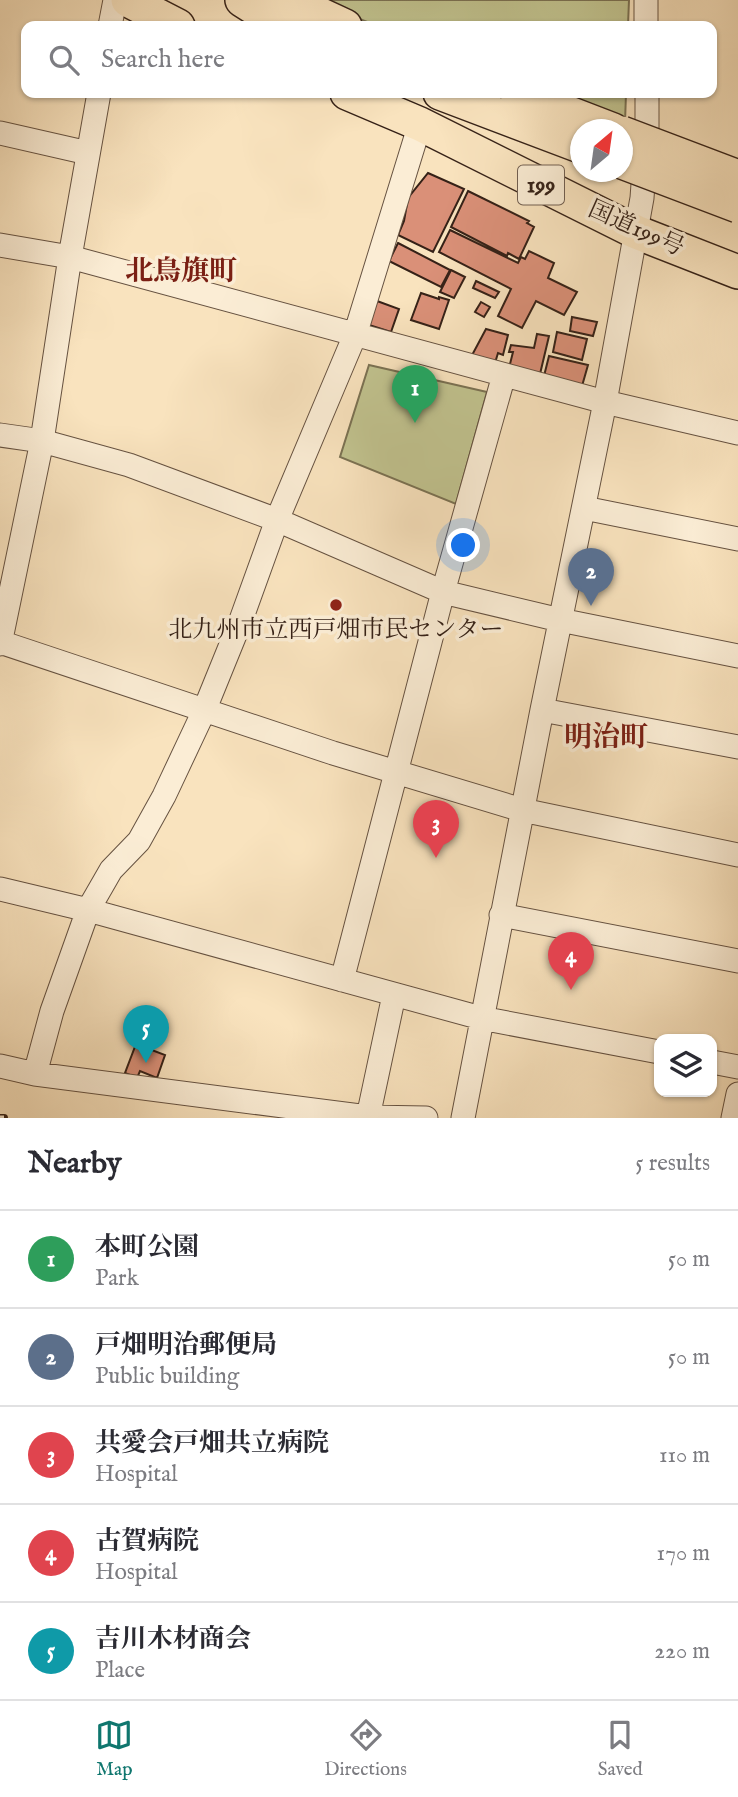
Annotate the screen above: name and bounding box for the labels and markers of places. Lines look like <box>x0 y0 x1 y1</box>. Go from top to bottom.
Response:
pin: 1 <box>392 365 438 423</box>
pin: 2 <box>568 548 614 606</box>
marker: 北九州市立西戸畑市民センター <box>328 597 344 613</box>
place label: 北九州市立西戸畑市民センター <box>168 615 504 646</box>
pin: 3 <box>413 800 459 858</box>
pin: 4 <box>548 932 594 990</box>
pin: 5 <box>123 1005 169 1063</box>

